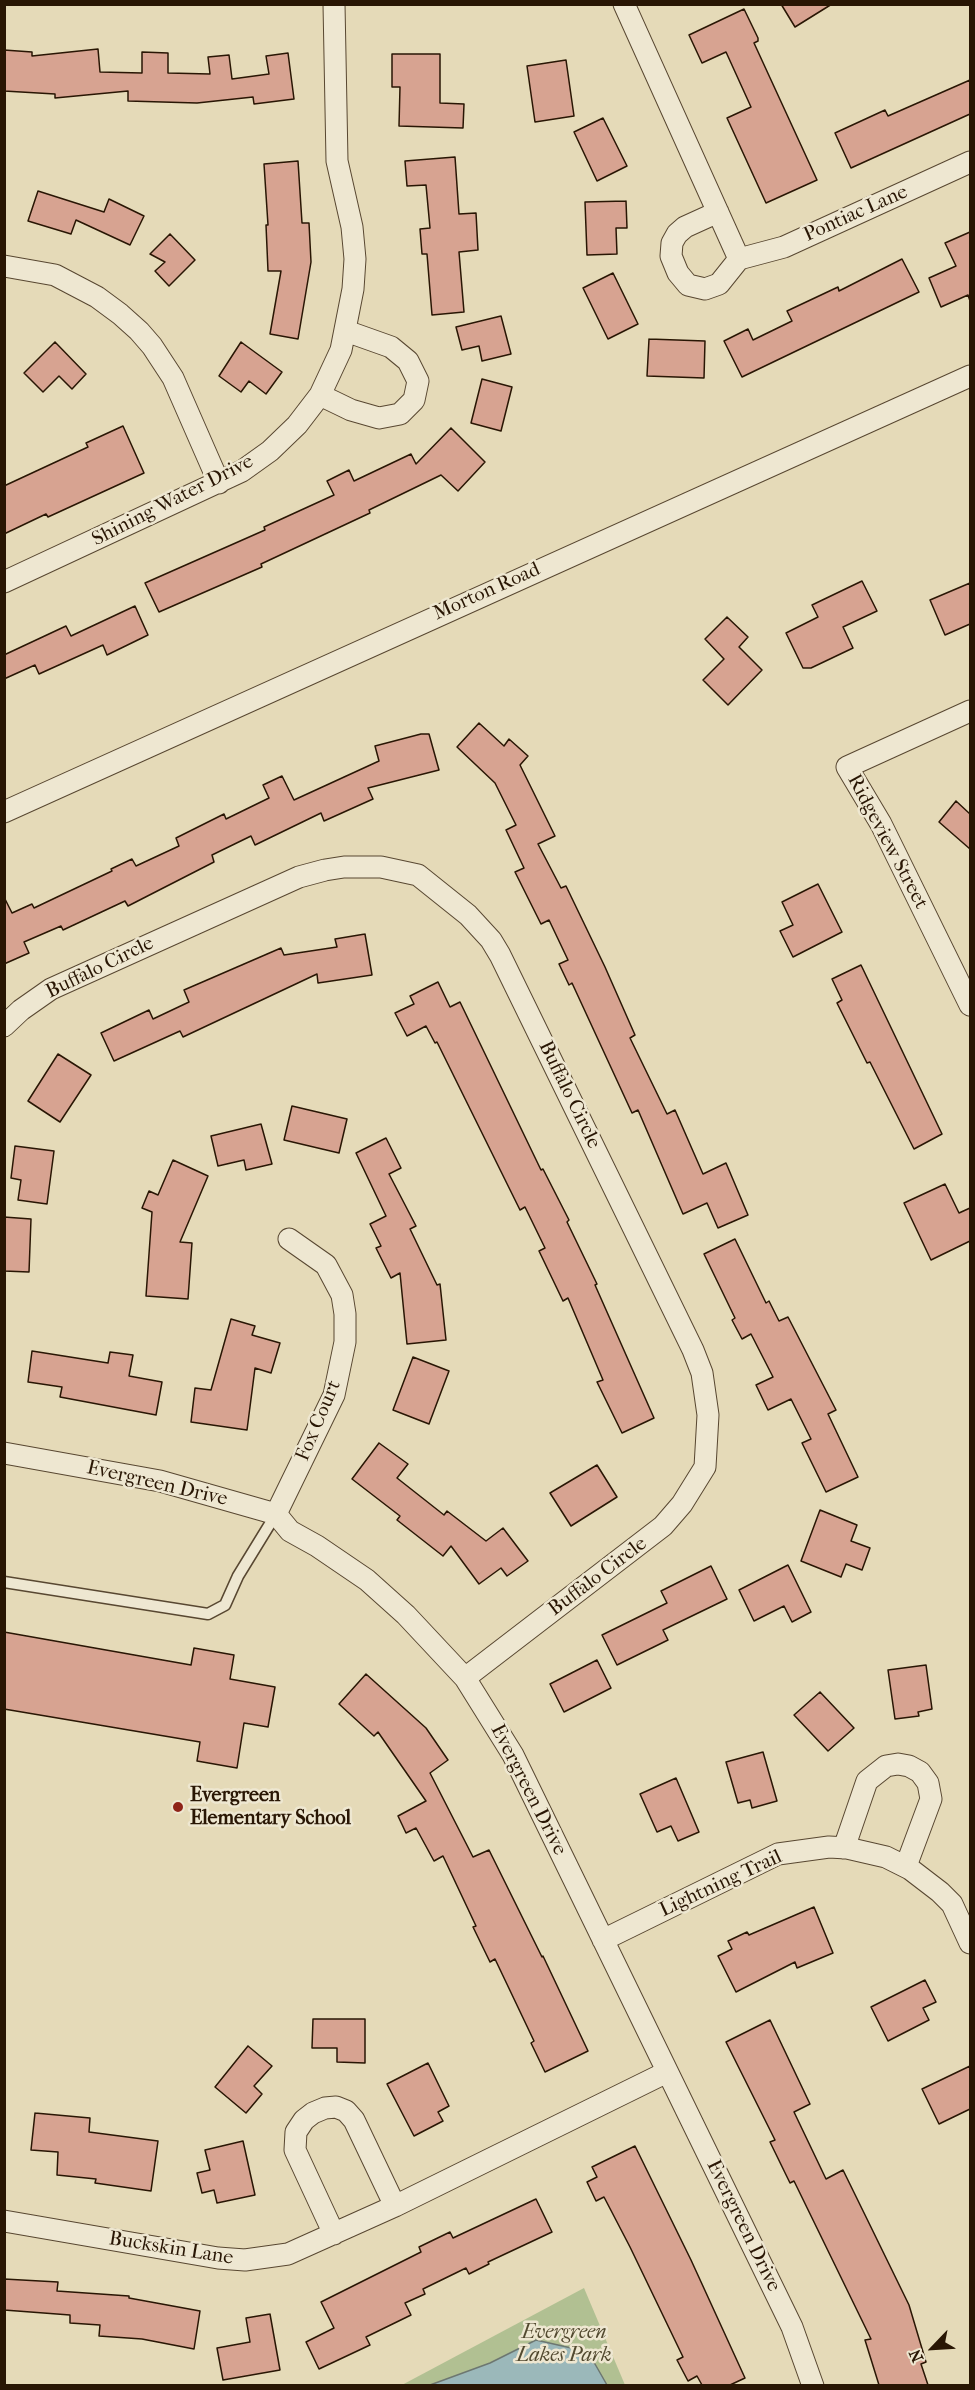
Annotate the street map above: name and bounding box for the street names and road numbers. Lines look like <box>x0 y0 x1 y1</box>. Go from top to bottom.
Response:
street label: Pontiac Lane <box>800 180 912 248</box>
street label: Shining Water Drive <box>88 450 258 552</box>
street label: Morton Road <box>430 558 544 626</box>
street label: Ridgeview Street <box>841 771 933 913</box>
street label: Buffalo Circle <box>42 932 158 1004</box>
street label: Buffalo Circle <box>533 1037 605 1153</box>
street label: Fox Court <box>291 1377 347 1465</box>
street label: Evergreen Drive <box>84 1456 230 1512</box>
street label: Buffalo Circle <box>544 1532 652 1622</box>
street label: Evergreen Drive <box>485 1721 571 1859</box>
street label: Lightning Trail <box>656 1845 786 1923</box>
street label: Evergreen Drive <box>701 2156 785 2296</box>
street label: Buckskin Lane <box>107 2227 235 2271</box>

